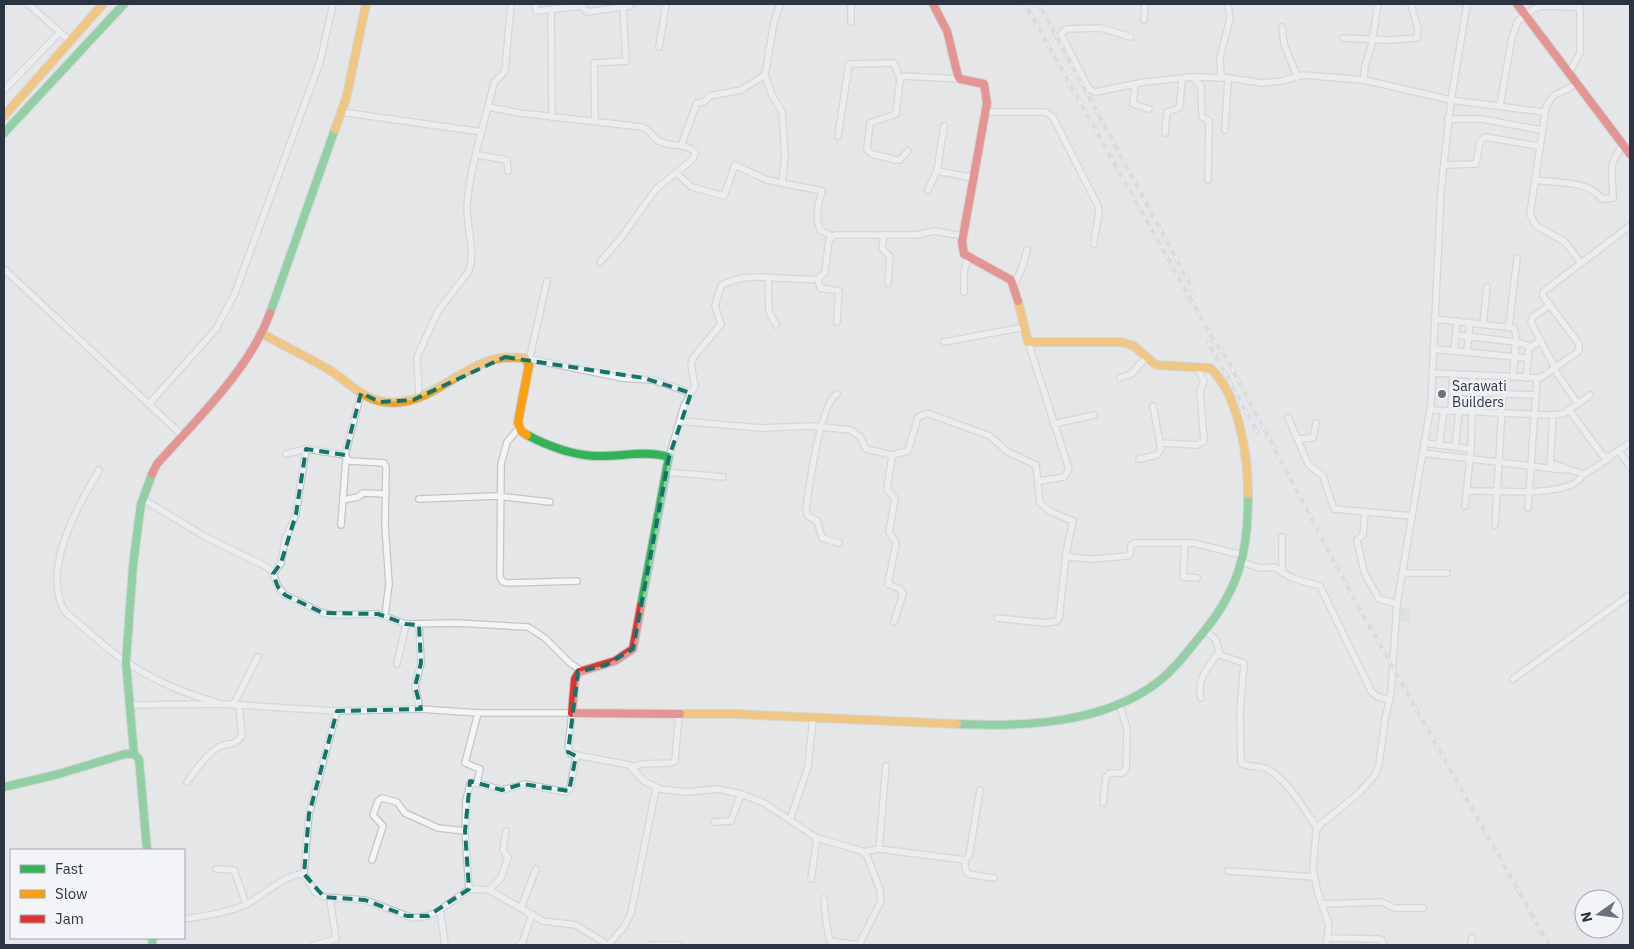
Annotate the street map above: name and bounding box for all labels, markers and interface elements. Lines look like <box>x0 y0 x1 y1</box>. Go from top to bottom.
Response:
place label: Sarawati Builders <box>1452 377 1507 411</box>
marker: Sarawati Builders <box>1436 388 1448 400</box>
legend <box>10 849 185 939</box>
text: Fast <box>55 859 83 878</box>
text: Slow <box>55 884 88 903</box>
north arrow <box>1574 889 1624 939</box>
text: Jam <box>55 909 84 928</box>
text: N <box>1576 910 1596 924</box>

